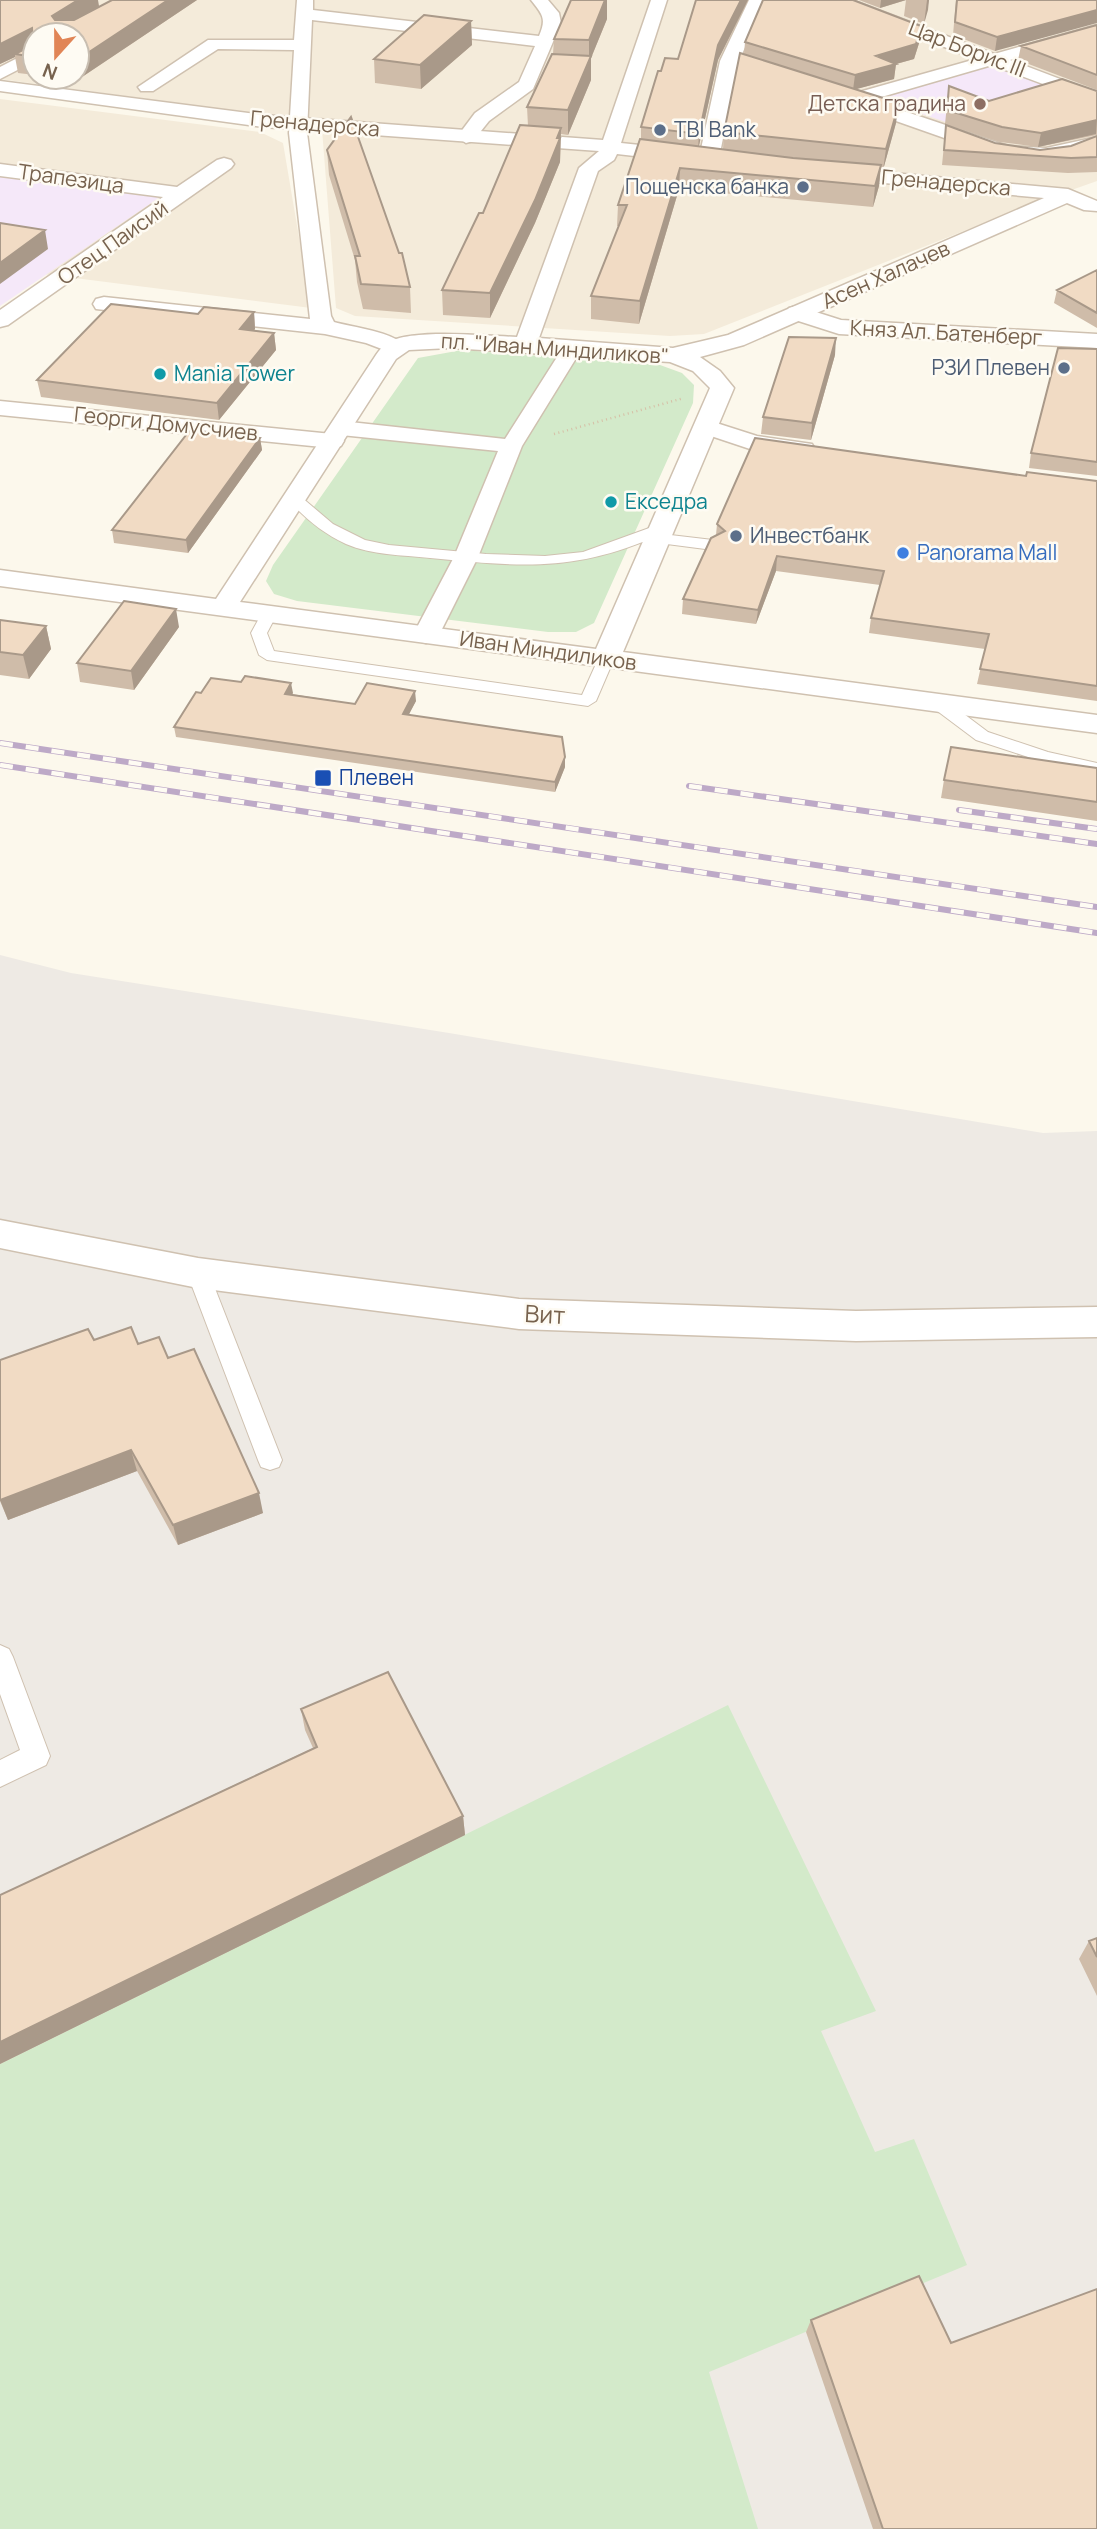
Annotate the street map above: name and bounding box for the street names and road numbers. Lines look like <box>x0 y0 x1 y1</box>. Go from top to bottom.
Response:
street label: Цар Борис III <box>905 13 1030 83</box>
street label: Гренадерска <box>249 103 381 143</box>
street label: Трапезица <box>16 157 126 199</box>
street label: Гренадерска <box>880 162 1012 202</box>
street label: Отец Паисий <box>52 194 173 291</box>
street label: Асен Халачев <box>817 233 954 315</box>
street label: Княз Ал. Батенберг <box>849 313 1043 351</box>
street label: пл. "Иван Миндиликов" <box>440 326 670 370</box>
street label: Георги Домусчиев <box>73 399 259 447</box>
street label: Иван Миндиликов <box>458 624 638 676</box>
street label: Вит <box>524 1296 566 1331</box>

